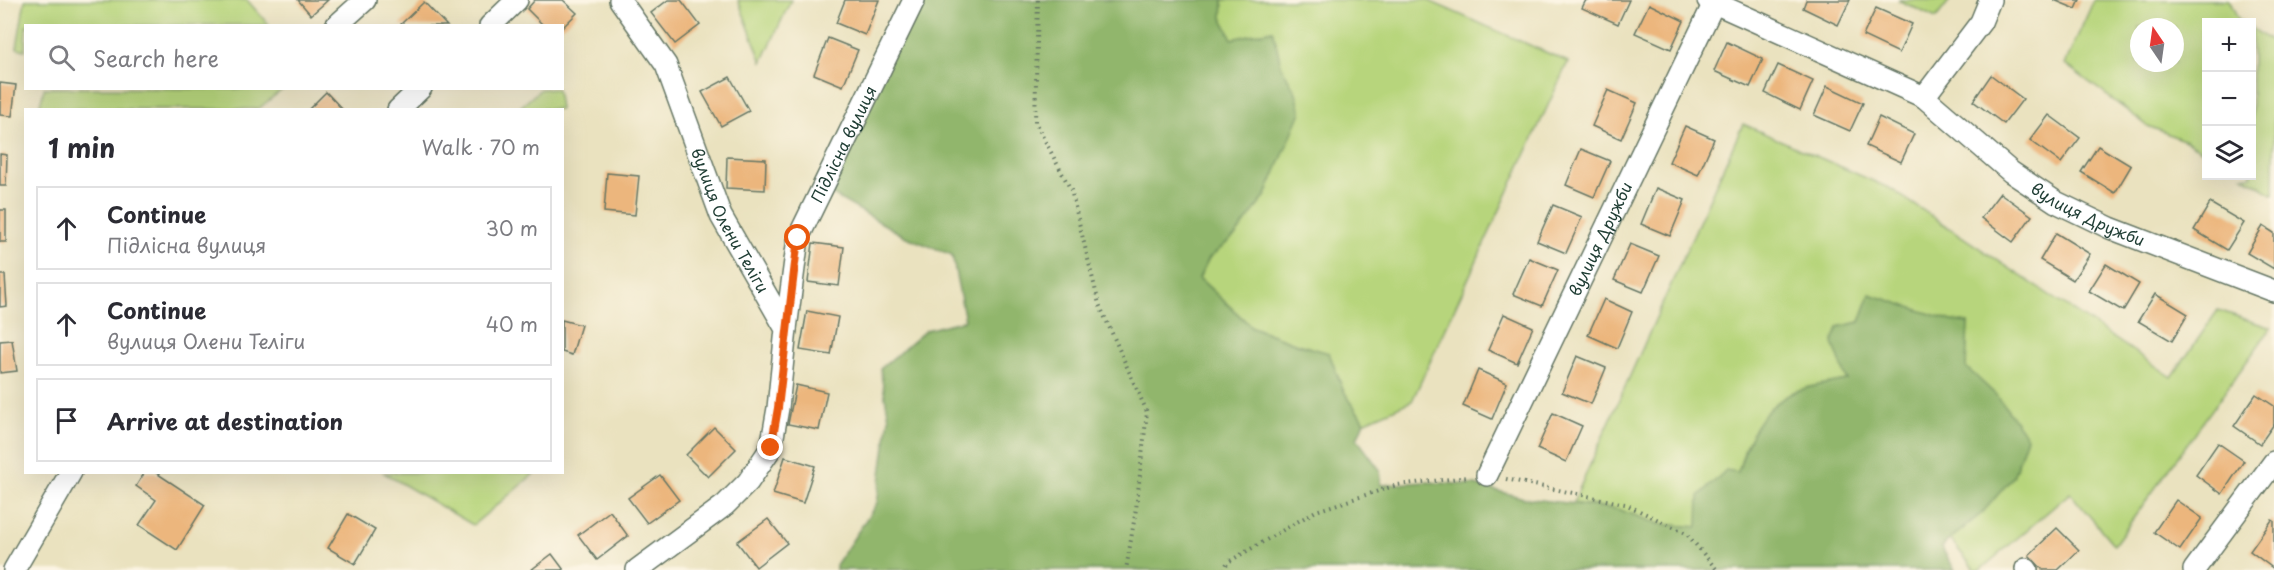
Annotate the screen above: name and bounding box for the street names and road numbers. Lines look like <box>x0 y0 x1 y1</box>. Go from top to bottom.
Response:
street label: Підлісна вулиця <box>804 81 882 207</box>
street label: вулиця Олени Теліги <box>686 144 776 297</box>
street label: вулиця Дружби <box>2027 176 2149 251</box>
street label: вулиця Дружби <box>1562 177 1637 300</box>

